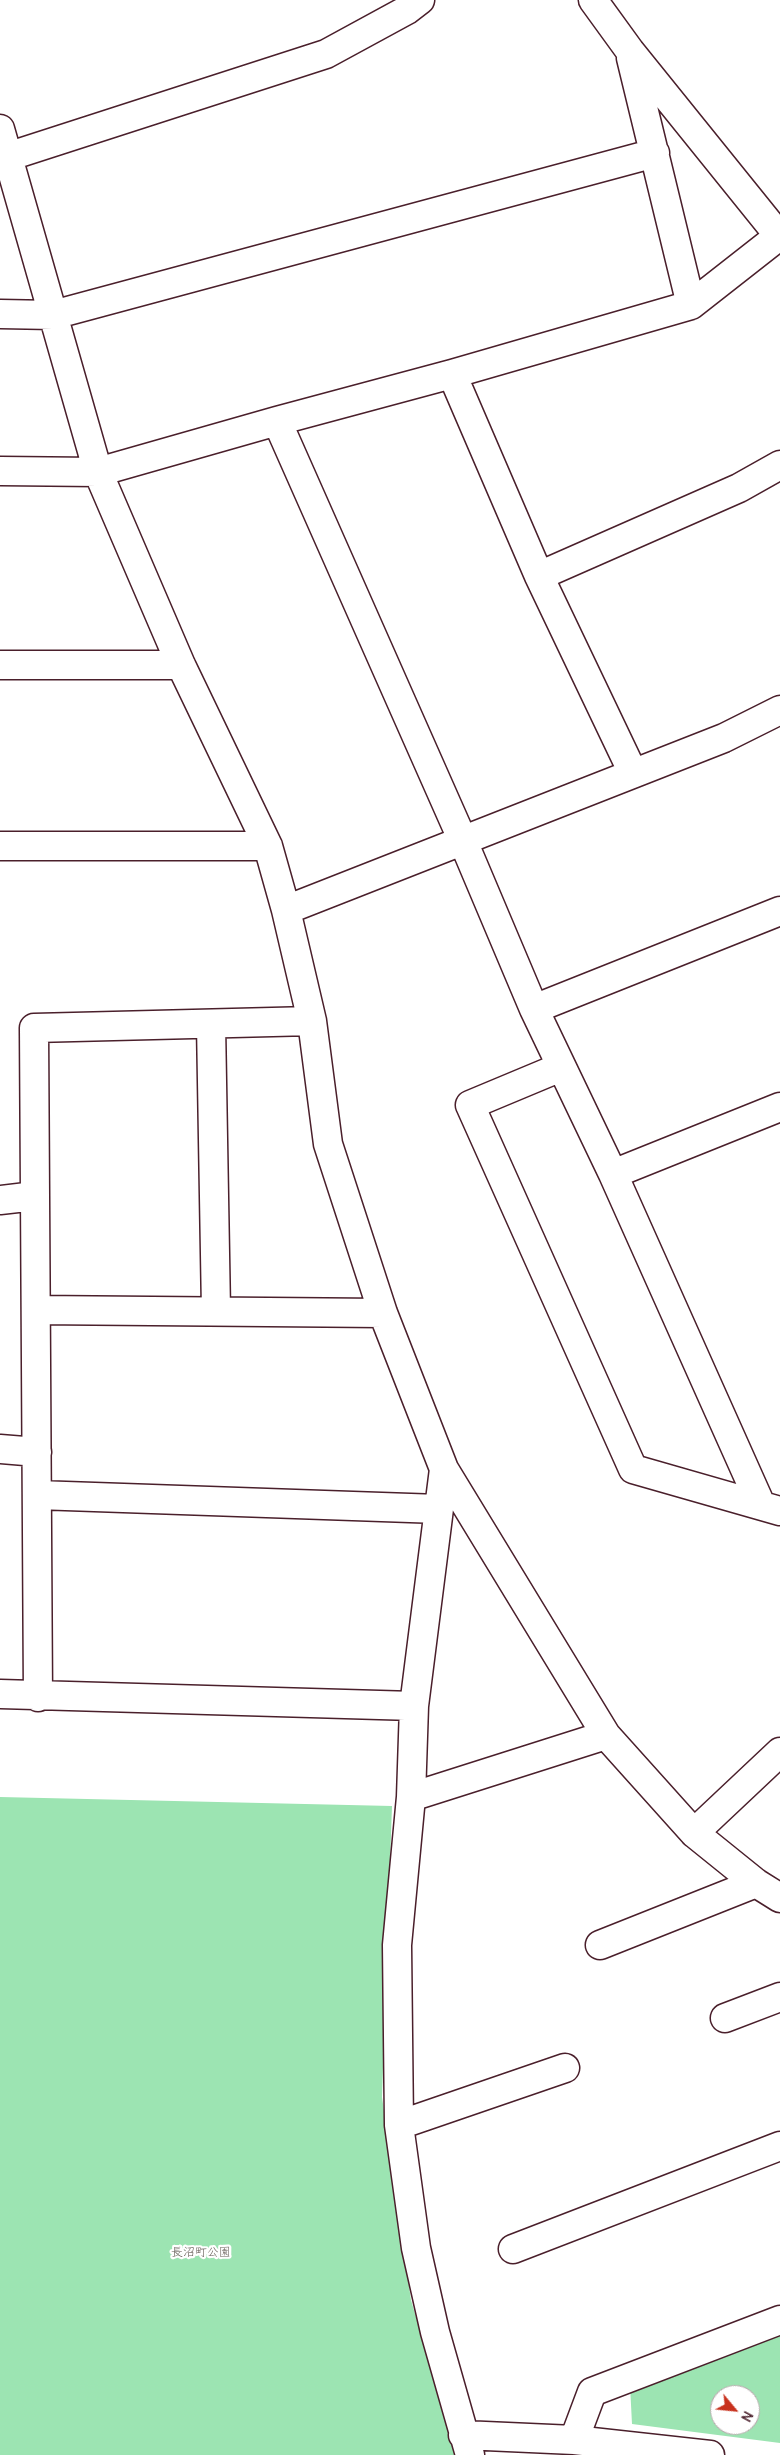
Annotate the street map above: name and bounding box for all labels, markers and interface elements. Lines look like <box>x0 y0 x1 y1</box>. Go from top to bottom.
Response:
park label: 長沼町公園 <box>171 2246 231 2260</box>
north arrow <box>710 2385 760 2435</box>
text: N <box>737 2408 758 2425</box>

